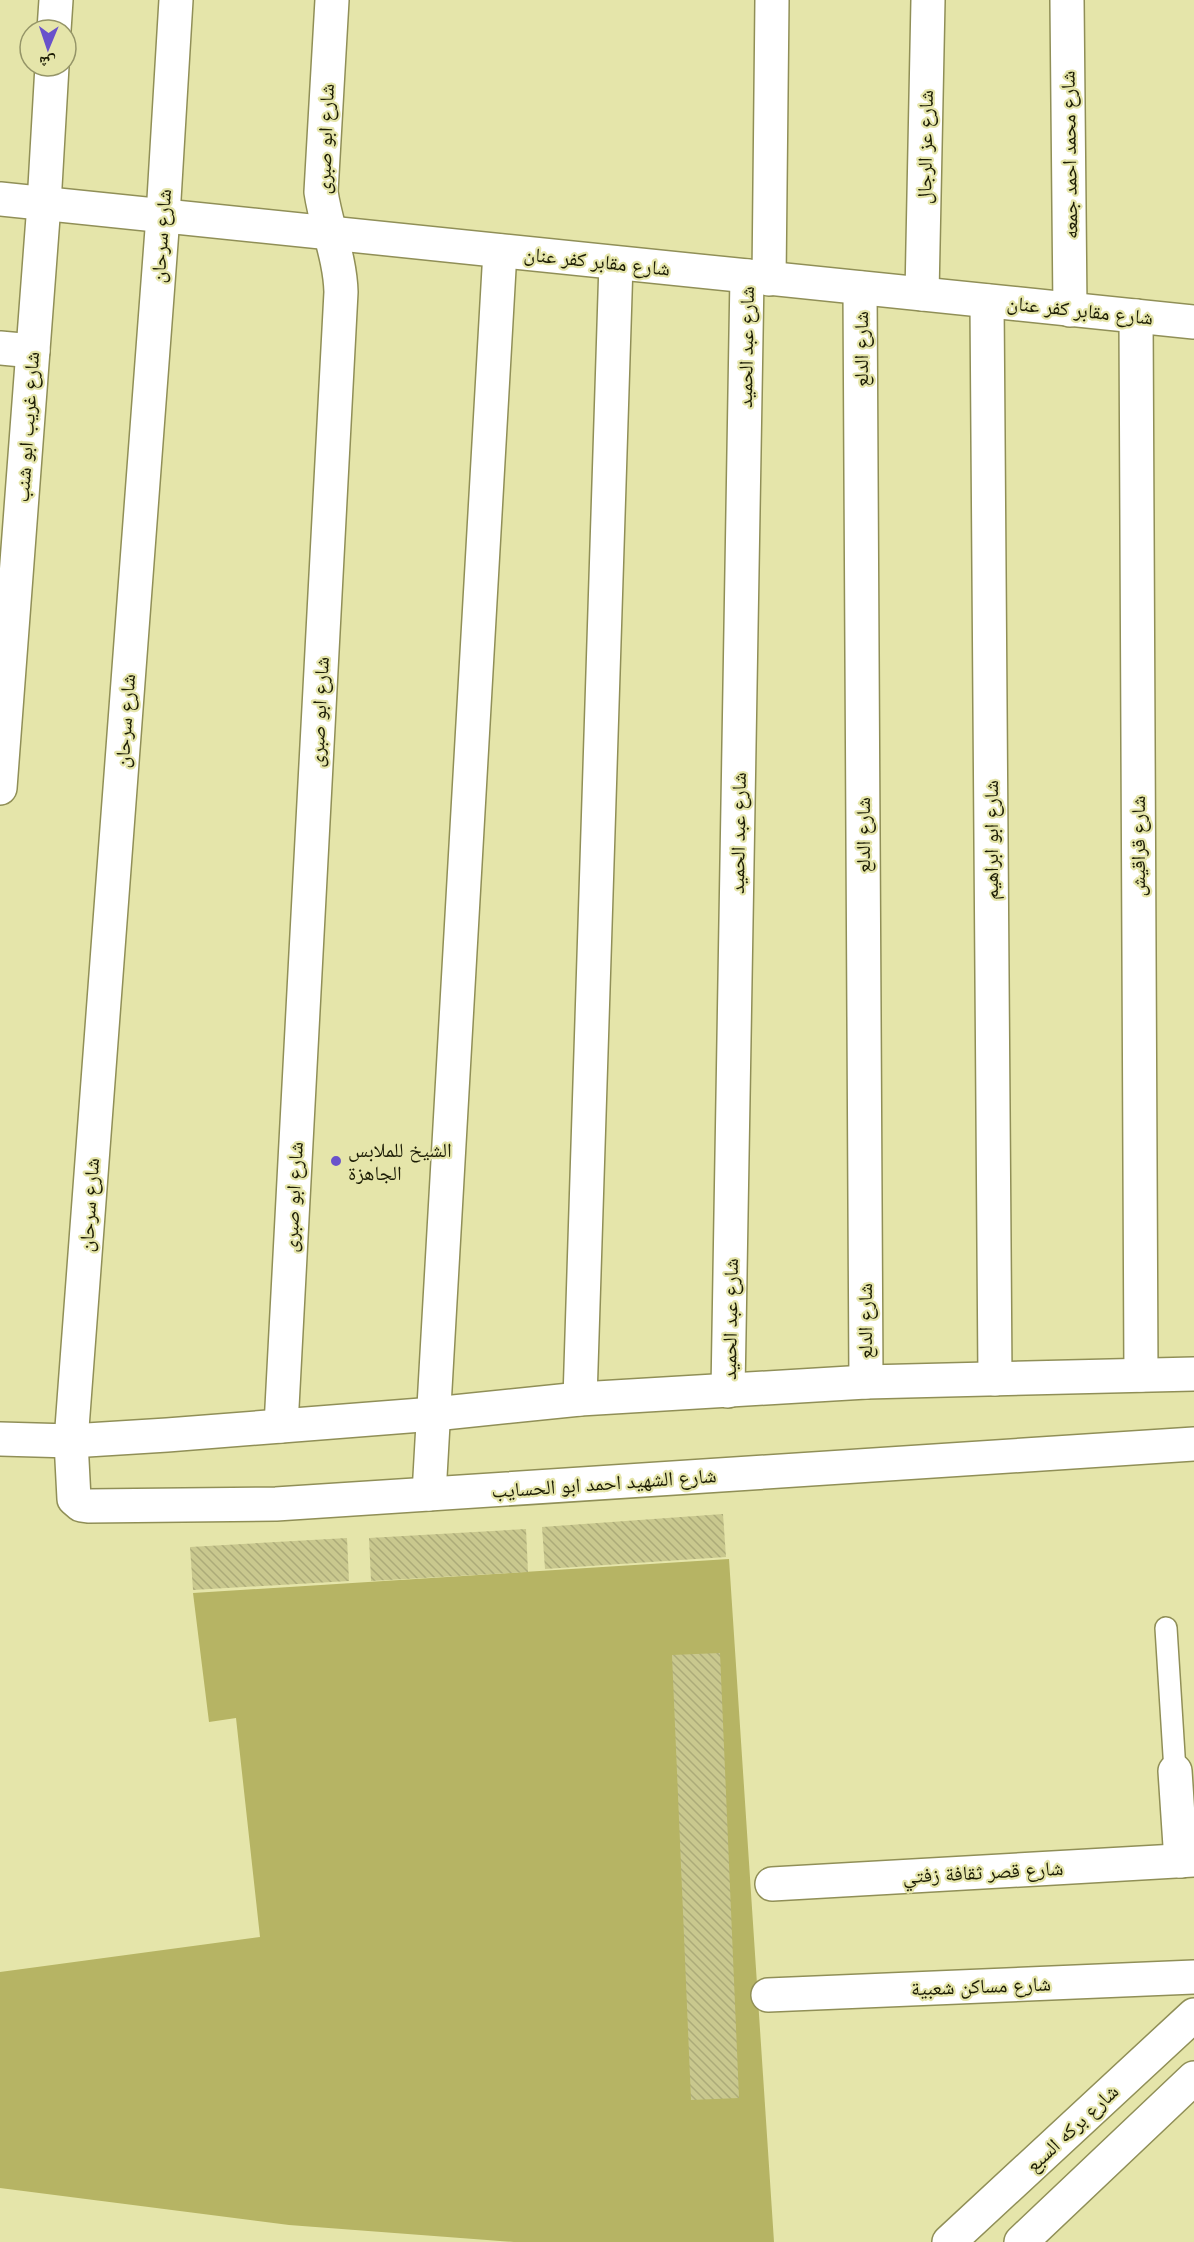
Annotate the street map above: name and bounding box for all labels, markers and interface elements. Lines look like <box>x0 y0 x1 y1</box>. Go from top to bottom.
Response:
north arrow <box>18 18 78 78</box>
text: ش <box>39 53 56 71</box>
street label: شارع محمد احمد جمعه <box>1057 71 1083 239</box>
street label: شارع ابو صبرى <box>312 83 340 195</box>
street label: شارع عز الرجال <box>913 90 939 204</box>
street label: شارع سرحان <box>147 188 177 284</box>
street label: شارع مقابر كفر عنان <box>523 242 671 282</box>
street label: شارع عبد الحميد <box>734 286 760 408</box>
street label: شارع مقابر كفر عنان <box>1006 291 1154 331</box>
street label: شارع الدلع <box>850 311 874 387</box>
street label: شارع غريب ابو شنب <box>11 351 45 503</box>
street label: شارع ابو صبرى <box>305 656 335 768</box>
street label: شارع سرحان <box>111 673 141 769</box>
street label: شارع عبد الحميد <box>726 772 752 894</box>
street label: شارع ابو ابراهيم <box>980 780 1005 900</box>
street label: شارع قراقيش <box>1127 796 1151 896</box>
street label: شارع الدلع <box>852 797 876 873</box>
place label: الشيخ للملابس الجاهزة <box>348 1139 452 1184</box>
street label: شارع ابو صبرى <box>279 1141 309 1253</box>
marker: الشيخ للملابس الجاهزة <box>329 1154 343 1168</box>
street label: شارع سرحان <box>75 1157 105 1253</box>
street label: شارع عبد الحميد <box>718 1258 744 1380</box>
street label: شارع الدلع <box>854 1283 878 1359</box>
street label: شارع الشهيد احمد ابو الحسايب <box>491 1464 717 1504</box>
street label: شارع قصر ثقافة زفتي <box>902 1857 1064 1892</box>
street label: شارع مساكن شعبية <box>911 1973 1051 2001</box>
street label: شارع بركه السبع <box>1021 2080 1124 2178</box>

